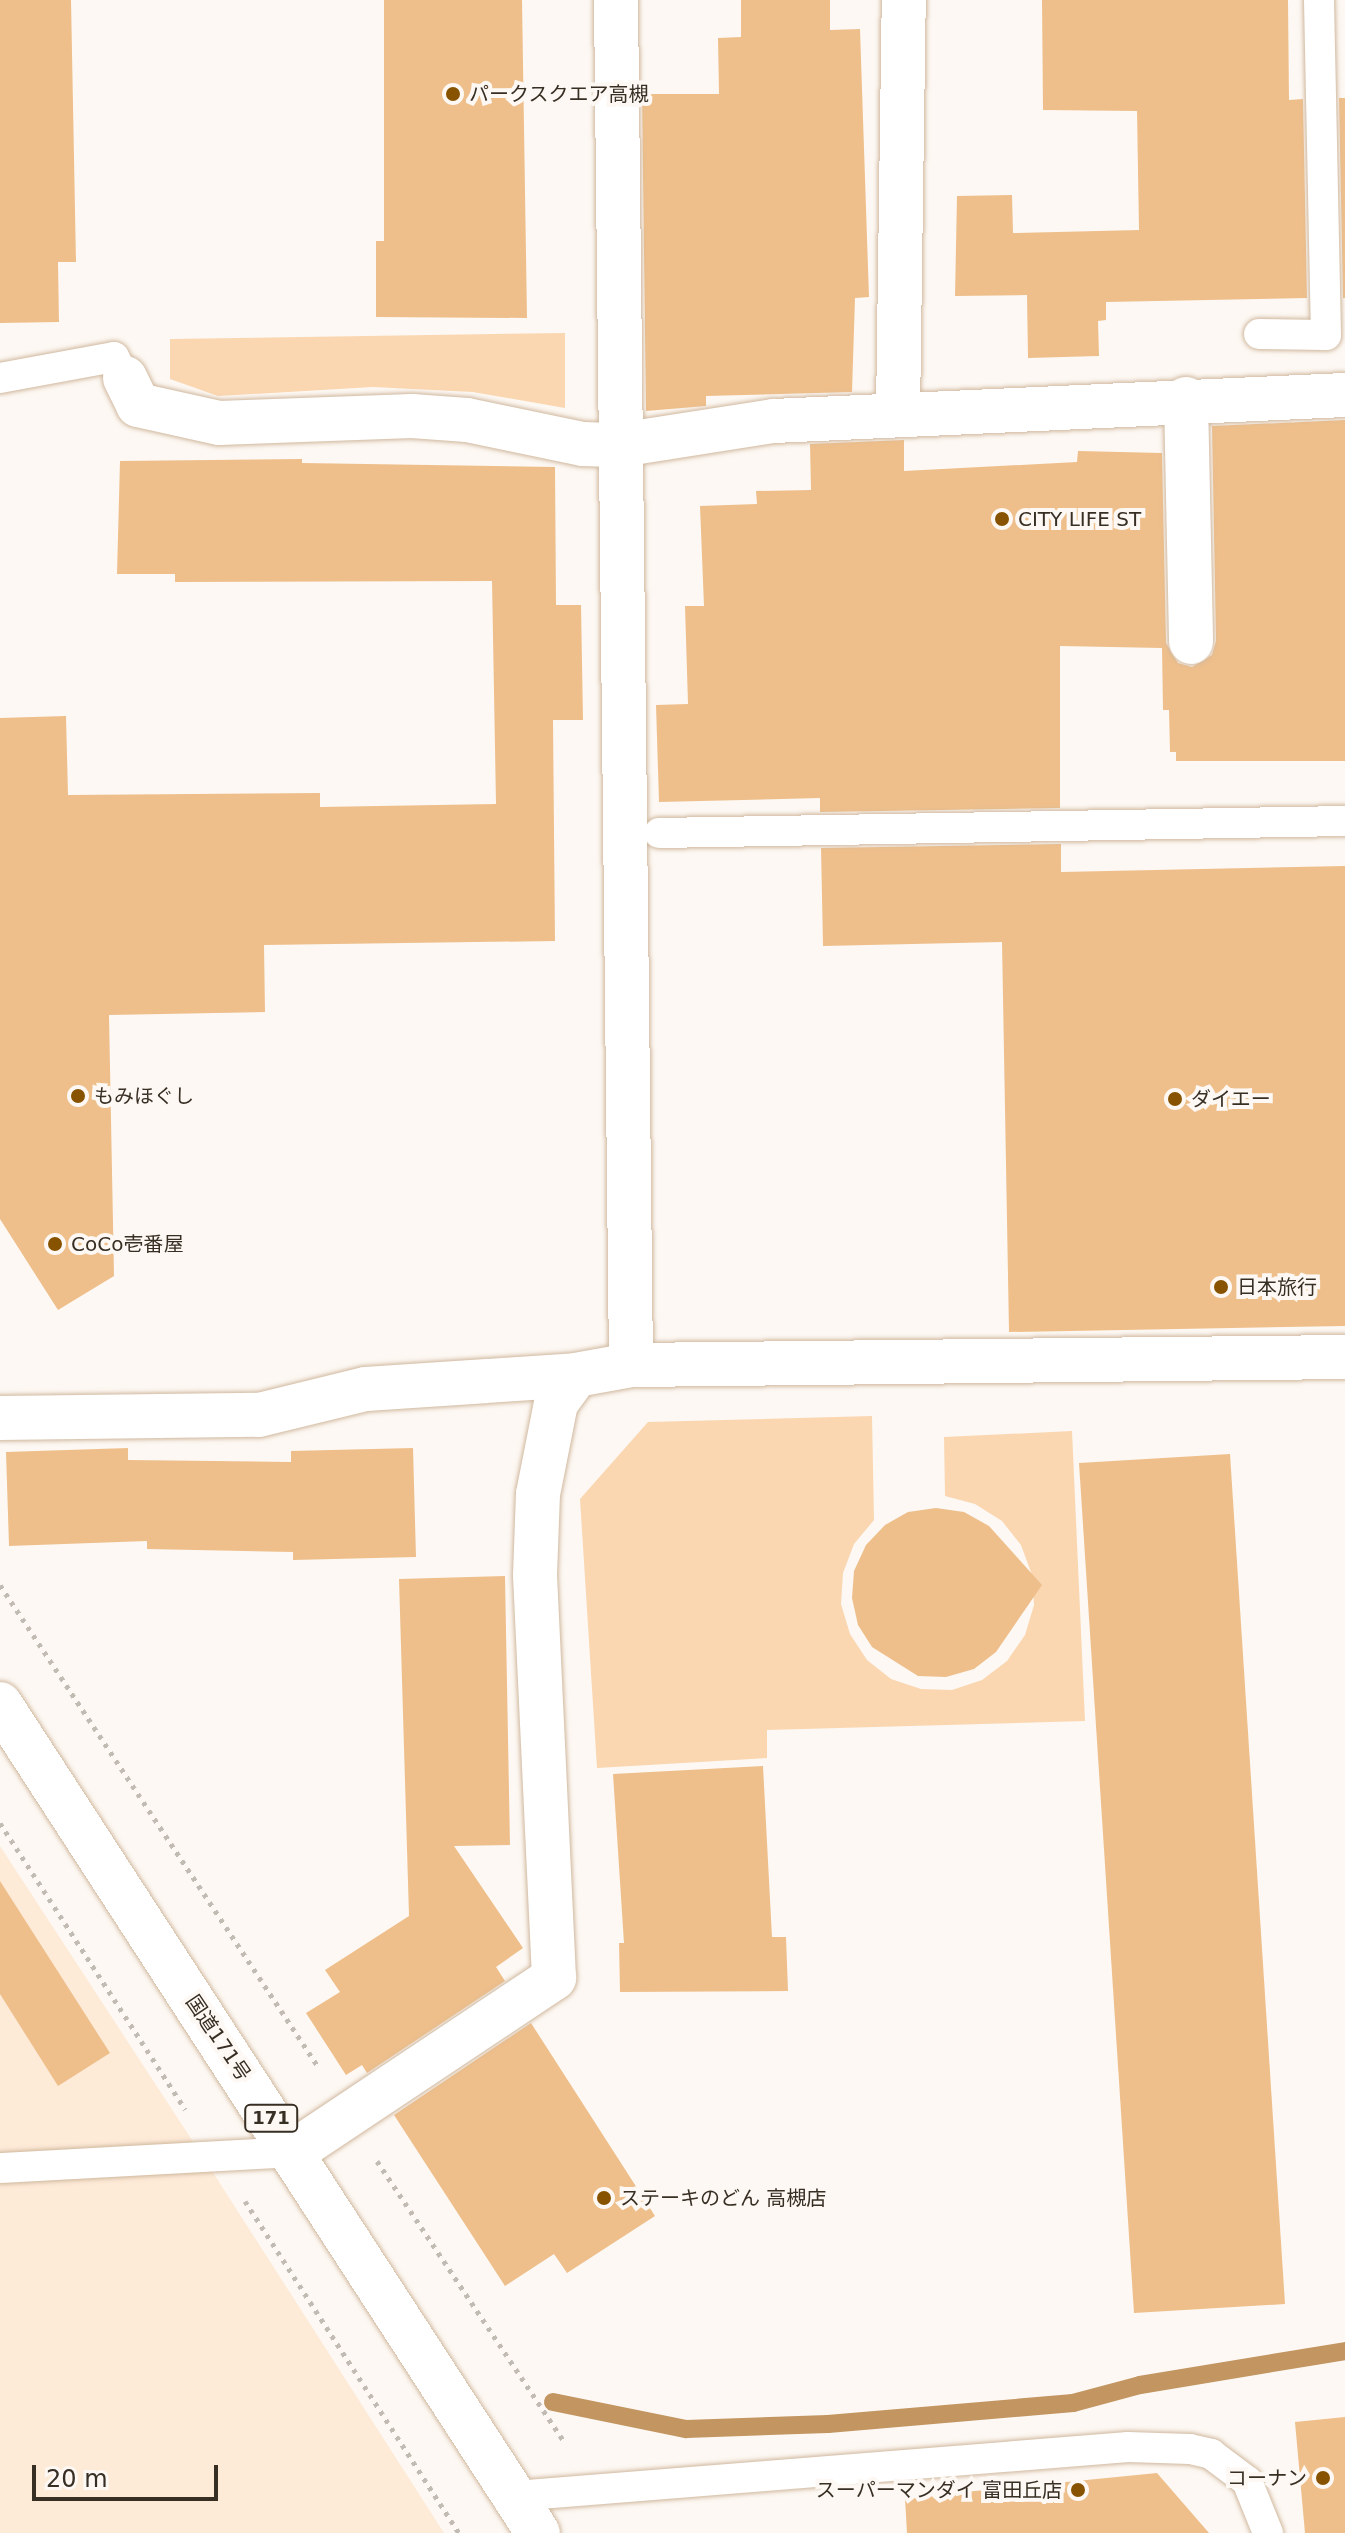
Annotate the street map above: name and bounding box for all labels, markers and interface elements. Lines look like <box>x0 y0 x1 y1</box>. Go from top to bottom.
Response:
place label: パークスクエア高槻 <box>469 82 649 106</box>
marker: パークスクエア高槻 <box>444 85 462 103</box>
place label: CITY LIFE ST <box>1018 507 1141 531</box>
marker: CITY LIFE ST <box>993 510 1011 528</box>
place label: もみほぐし <box>94 1084 194 1108</box>
marker: もみほぐし <box>69 1087 87 1105</box>
place label: ダイエー <box>1191 1087 1271 1111</box>
marker: ダイエー <box>1166 1090 1184 1108</box>
place label: CoCo壱番屋 <box>71 1232 183 1256</box>
marker: CoCo壱番屋 <box>46 1235 64 1253</box>
place label: 日本旅行 <box>1237 1275 1317 1299</box>
marker: 日本旅行 <box>1212 1278 1230 1296</box>
street label: 国道171号 <box>181 1991 255 2085</box>
road number: 171 <box>243 2104 299 2132</box>
place label: ステーキのどん 高槻店 <box>620 2186 826 2210</box>
marker: ステーキのどん 高槻店 <box>595 2189 613 2207</box>
scale bar <box>36 2449 222 2499</box>
text: 20 m <box>46 2465 108 2493</box>
place label: コーナン <box>1227 2466 1307 2490</box>
marker: コーナン <box>1314 2469 1332 2487</box>
place label: スーパーマンダイ 富田丘店 <box>816 2478 1062 2502</box>
marker: スーパーマンダイ 富田丘店 <box>1069 2481 1087 2499</box>

